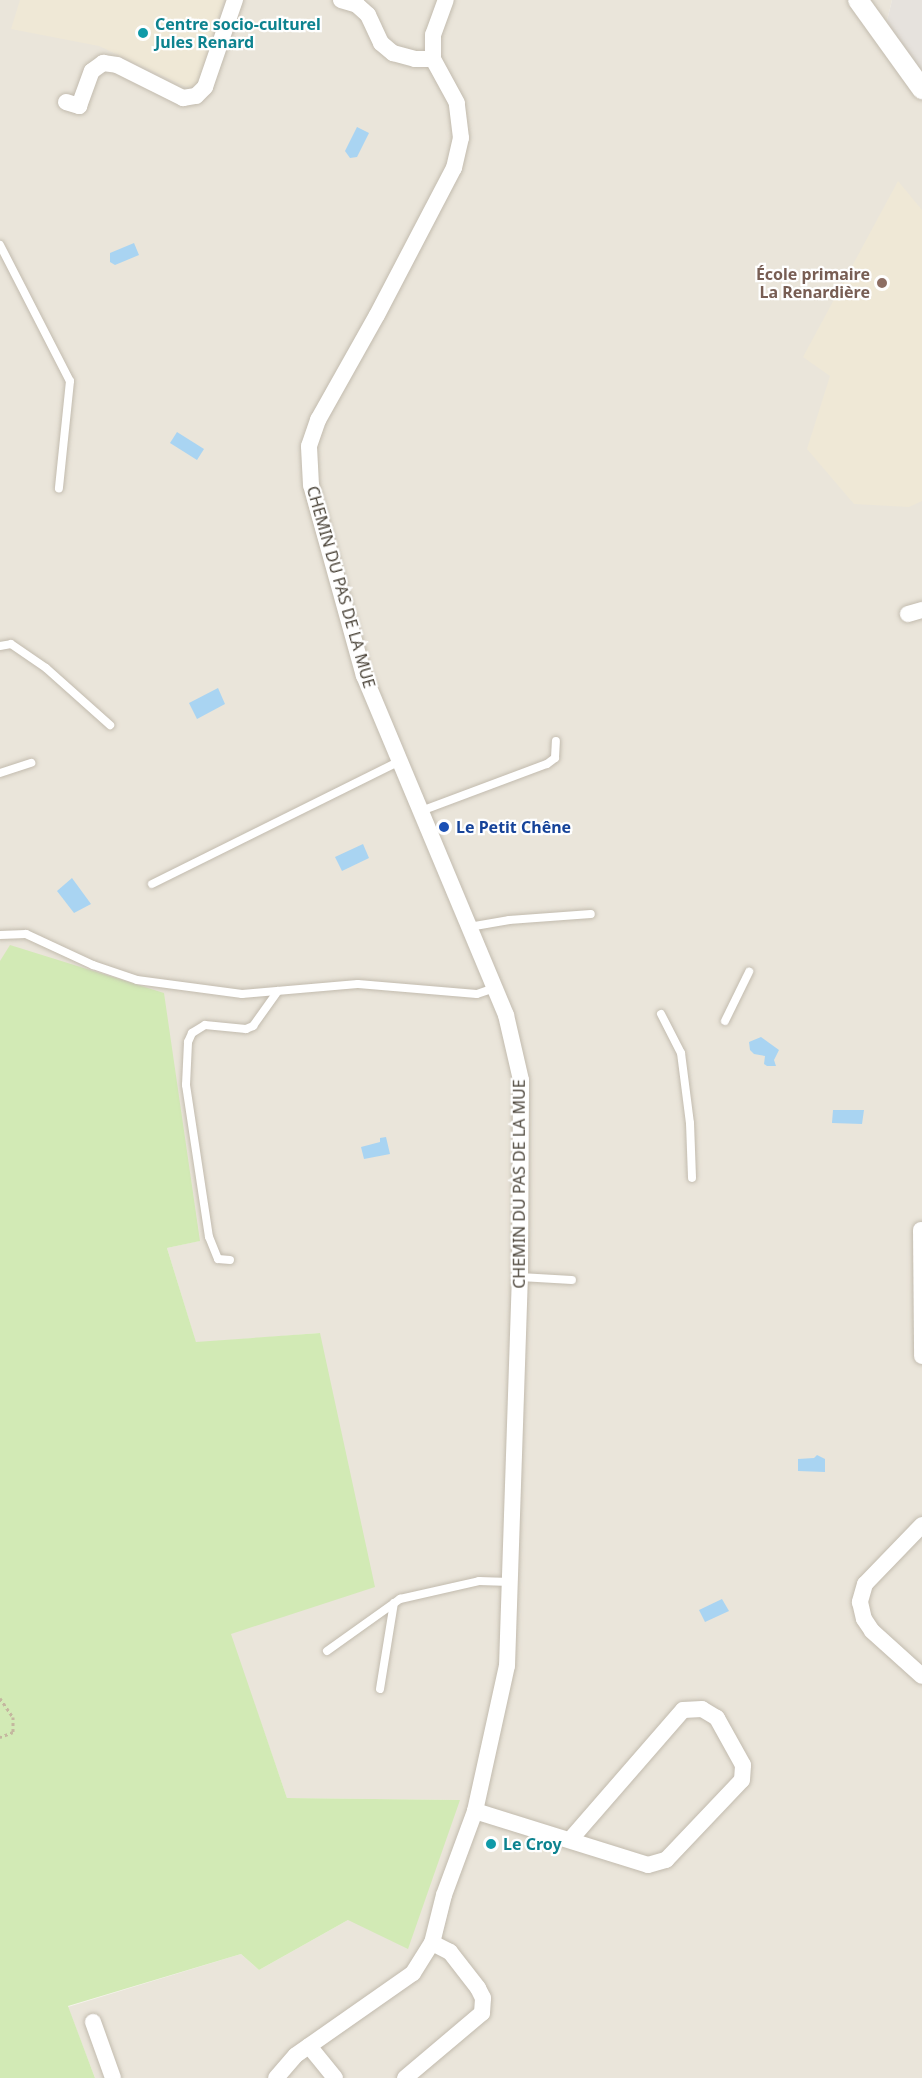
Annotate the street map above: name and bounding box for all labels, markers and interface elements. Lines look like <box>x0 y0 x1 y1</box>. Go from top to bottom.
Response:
place label: Centre socio-culturel Jules Renard <box>155 14 321 52</box>
marker: Centre socio-culturel Jules Renard <box>136 26 150 40</box>
place label: École primaire La Renardière <box>756 264 870 302</box>
marker: École primaire La Renardière <box>875 276 889 290</box>
street label: CHEMIN DU PAS DE LA MUE <box>303 484 379 690</box>
place label: Le Petit Chêne <box>456 817 571 837</box>
marker: Le Petit Chêne <box>437 820 451 834</box>
street label: CHEMIN DU PAS DE LA MUE <box>509 1079 529 1289</box>
place label: Le Croy <box>503 1834 562 1854</box>
marker: Le Croy <box>484 1837 498 1851</box>

